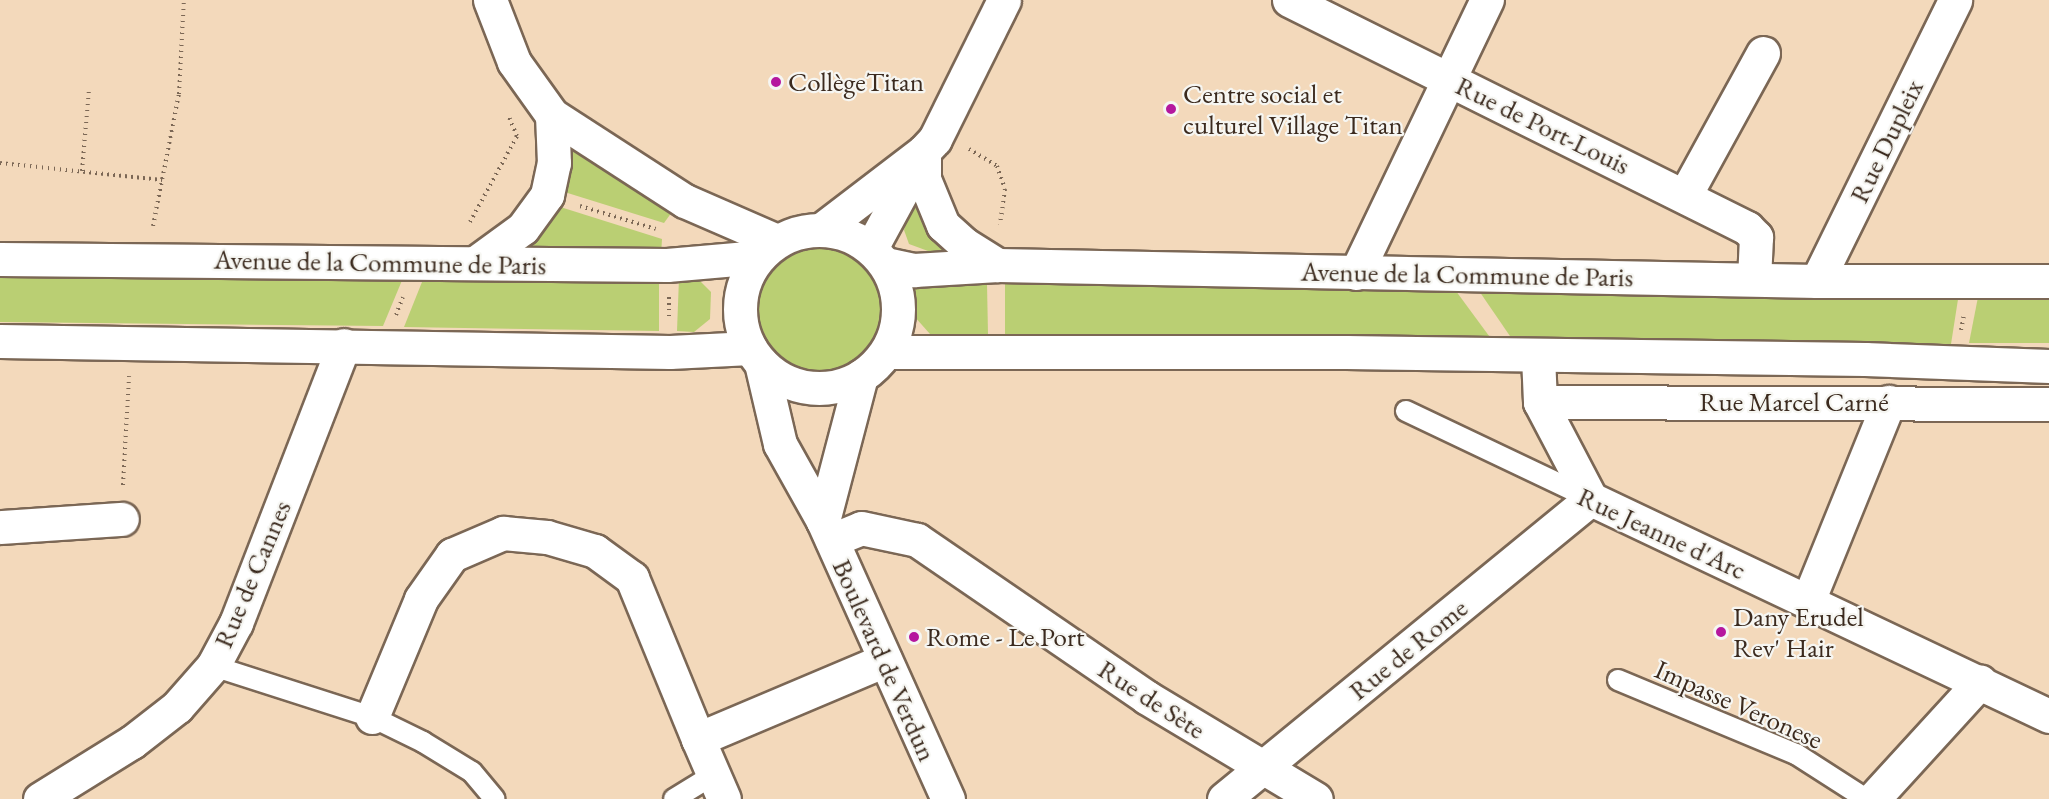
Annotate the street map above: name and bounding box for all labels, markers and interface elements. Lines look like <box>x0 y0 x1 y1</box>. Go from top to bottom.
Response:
place label: CollègeTitan <box>788 66 924 98</box>
street label: Rue de Port-Louis <box>1451 69 1635 181</box>
street label: Rue Dupleix <box>1842 74 1930 208</box>
marker: CollègeTitan <box>769 75 783 89</box>
place label: Centre social et culturel Village Titan <box>1183 77 1403 140</box>
marker: Centre social et culturel Village Titan <box>1164 102 1178 116</box>
street label: Avenue de la Commune de Paris <box>214 243 546 281</box>
street label: Avenue de la Commune de Paris <box>1301 255 1633 293</box>
street label: Rue Marcel Carné <box>1699 386 1889 418</box>
street label: Rue Jeanne d'Arc <box>1573 480 1751 586</box>
street label: Rue de Cannes <box>206 496 298 652</box>
street label: Boulevard de Verdun <box>826 554 944 766</box>
street label: Rue de Rome <box>1342 591 1474 707</box>
place label: Dany Erudel Rev' Hair <box>1733 600 1864 663</box>
place label: Rome - Le Port <box>926 621 1084 653</box>
marker: Dany Erudel Rev' Hair <box>1714 625 1728 639</box>
marker: Rome - Le Port <box>907 630 921 644</box>
street label: Rue de Sète <box>1092 652 1212 746</box>
street label: Impasse Veronese <box>1650 653 1828 755</box>

